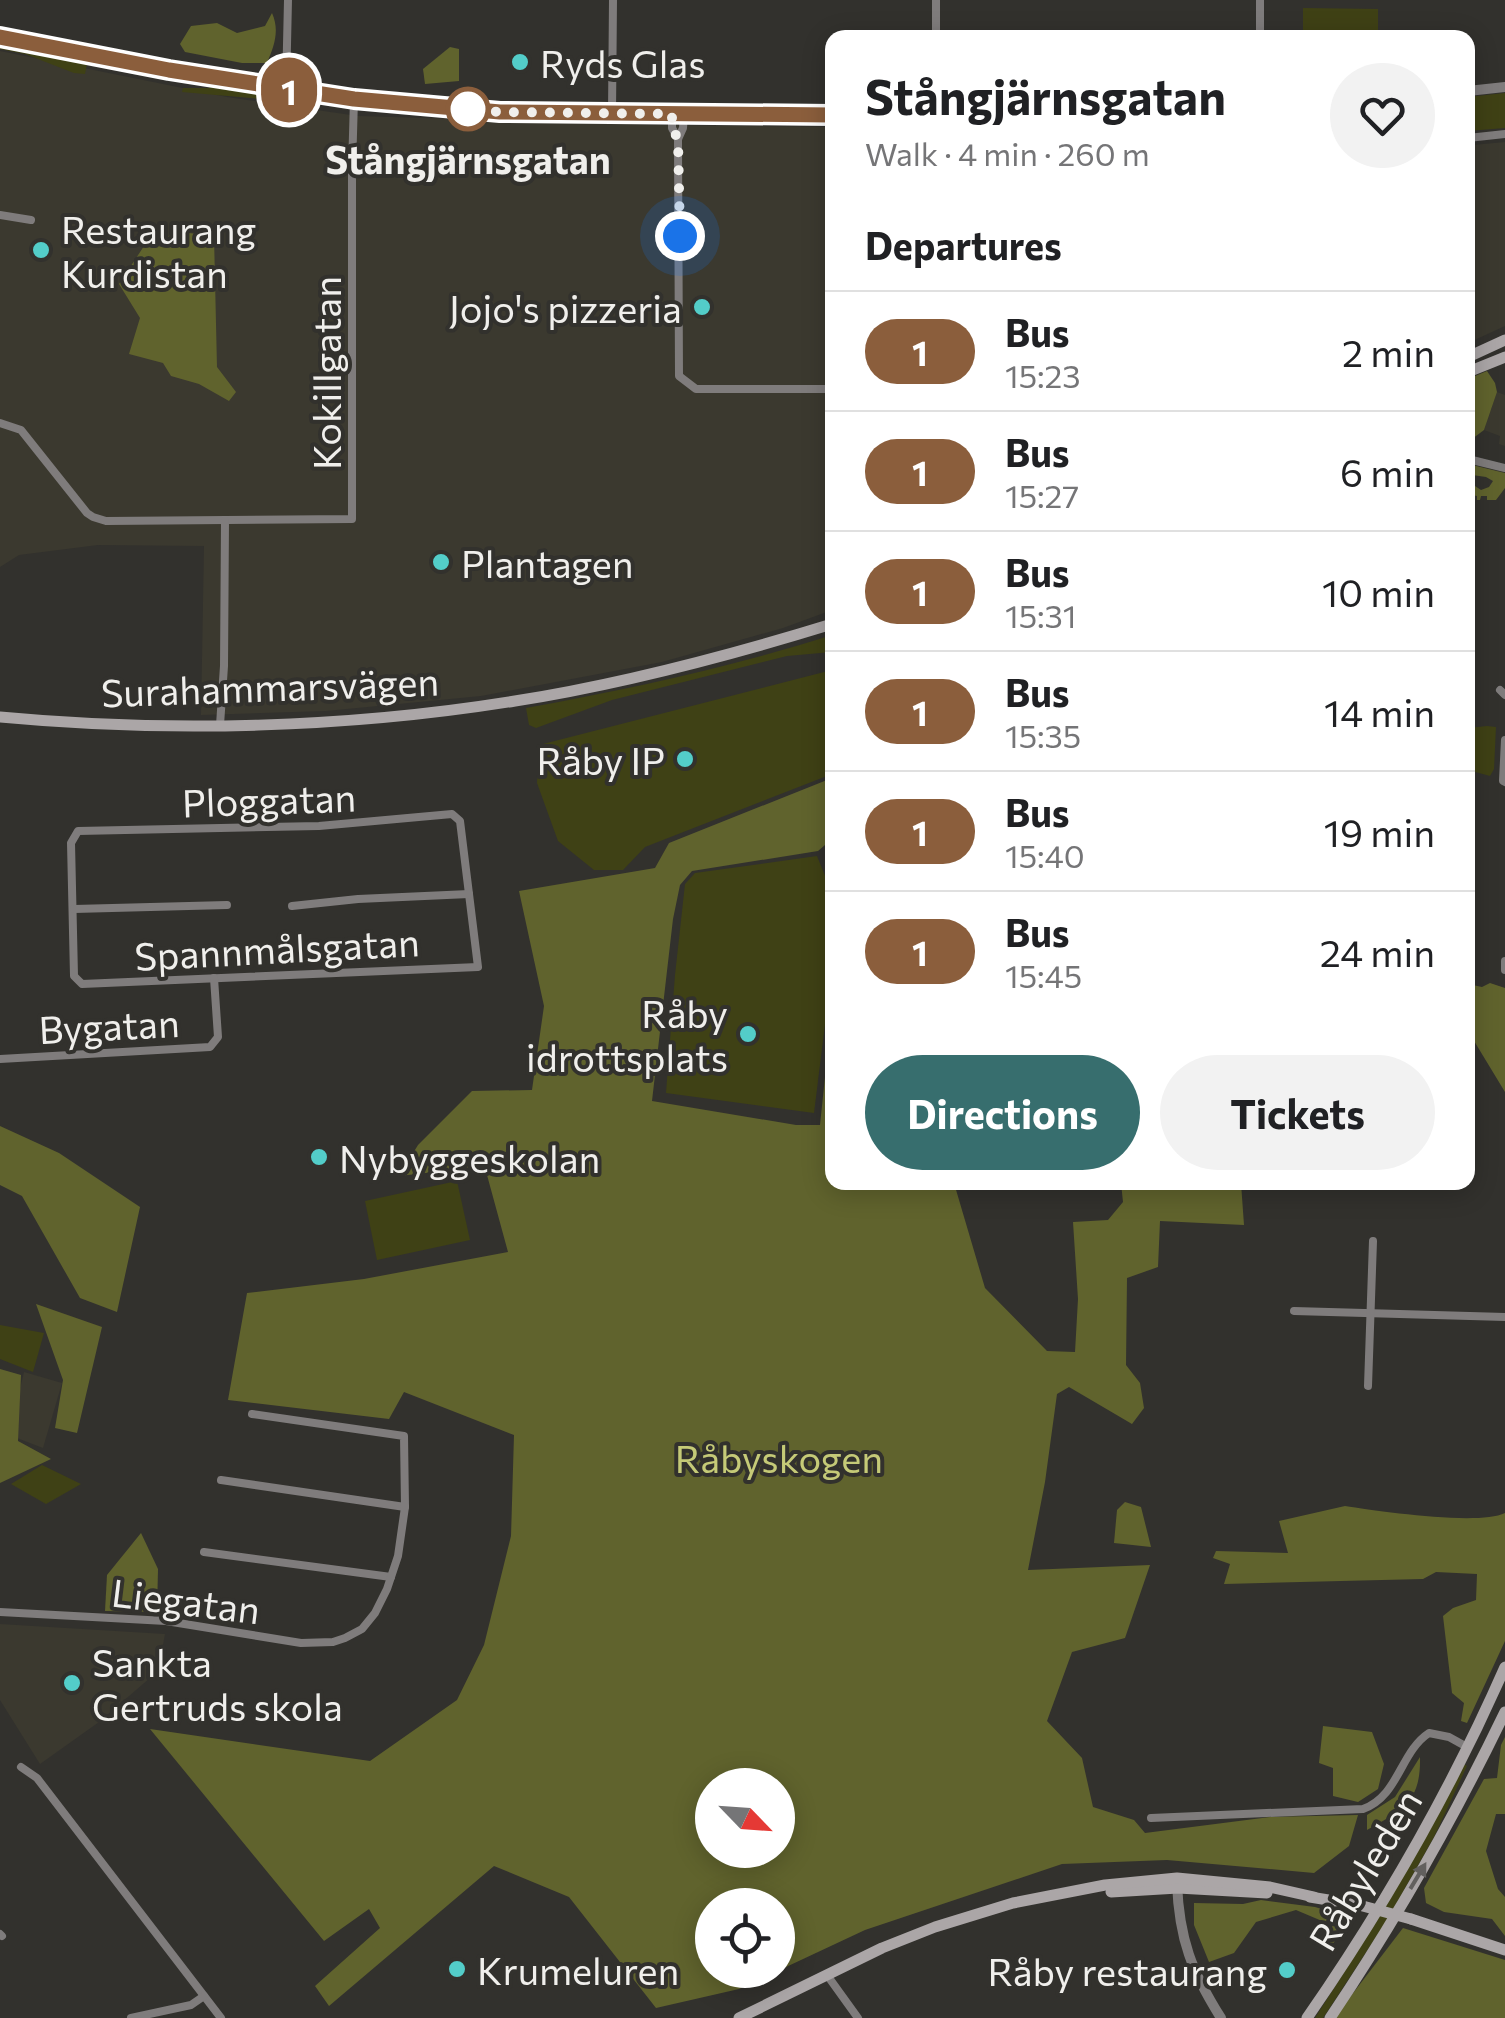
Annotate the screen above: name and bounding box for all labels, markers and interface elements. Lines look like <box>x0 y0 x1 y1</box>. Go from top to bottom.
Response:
place label: Ryds Glas <box>540 39 706 86</box>
marker: Ryds Glas <box>509 51 531 73</box>
line badge: 1 <box>256 58 322 122</box>
button: heart <box>1330 63 1435 168</box>
text: Stångjärnsgatan <box>865 66 1226 125</box>
text: 1 <box>281 69 297 112</box>
marker: Stångjärnsgatan <box>447 88 489 130</box>
text: Walk · 4 min · 260 m <box>865 133 1150 173</box>
place label: Stångjärnsgatan <box>325 135 611 182</box>
place label: Restaurang Kurdistan <box>61 205 256 296</box>
your location <box>655 211 705 261</box>
text: Departures <box>865 221 1062 268</box>
marker: Restaurang Kurdistan <box>30 239 52 261</box>
street label: Kokillgatan <box>302 276 349 470</box>
place label: Jojo's pizzeria <box>449 284 682 331</box>
marker: Jojo's pizzeria <box>691 296 713 318</box>
text: Bus <box>1005 308 1070 355</box>
text: 2 min <box>1342 328 1435 375</box>
text: 1 <box>912 330 928 373</box>
text: 15:23 <box>1005 355 1081 395</box>
text: Bus <box>1005 428 1070 475</box>
text: 6 min <box>1340 448 1435 495</box>
text: 1 <box>912 450 928 493</box>
text: 15:27 <box>1005 475 1079 515</box>
place label: Plantagen <box>461 539 634 586</box>
text: Bus <box>1005 548 1070 595</box>
marker: Plantagen <box>430 551 452 573</box>
text: 10 min <box>1322 568 1435 615</box>
text: 1 <box>912 570 928 613</box>
text: 15:31 <box>1005 595 1077 635</box>
street label: Surahammarsvägen <box>100 657 440 715</box>
text: Bus <box>1005 668 1070 715</box>
text: 14 min <box>1324 688 1435 735</box>
text: 1 <box>912 690 928 733</box>
text: 15:35 <box>1005 715 1081 755</box>
place label: Råby IP <box>537 736 665 783</box>
marker: Råby IP <box>674 748 696 770</box>
street label: Ploggatan <box>181 772 357 826</box>
text: Bus <box>1005 788 1070 835</box>
text: 19 min <box>1324 808 1435 855</box>
text: 1 <box>912 810 928 853</box>
text: 15:40 <box>1005 835 1085 875</box>
text: Bus <box>1005 908 1070 955</box>
street label: Spannmålsgatan <box>133 917 421 979</box>
text: 24 min <box>1320 928 1435 975</box>
text: 1 <box>912 930 928 973</box>
text: 15:45 <box>1005 955 1082 995</box>
place label: Råby idrottsplats <box>526 989 728 1080</box>
street label: Bygatan <box>37 998 181 1052</box>
marker: Råby idrottsplats <box>737 1023 759 1045</box>
button: Directions <box>865 1055 1140 1170</box>
button: Tickets <box>1160 1055 1435 1170</box>
place label: Nybyggeskolan <box>339 1134 600 1181</box>
marker: Nybyggeskolan <box>308 1146 330 1168</box>
park label: Råbyskogen <box>675 1434 883 1481</box>
street label: Liegatan <box>109 1568 263 1632</box>
place label: Sankta Gertruds skola <box>92 1638 343 1729</box>
marker: Sankta Gertruds skola <box>61 1672 83 1694</box>
north arrow <box>695 1768 795 1868</box>
map controls <box>695 1768 795 1988</box>
street label: Råbyleden <box>1297 1780 1431 1958</box>
one-way arrow <box>1409 1862 1427 1890</box>
button: locate <box>695 1888 795 1988</box>
place label: Krumeluren <box>477 1946 679 1993</box>
place label: Råby restaurang <box>988 1947 1267 1994</box>
marker: Krumeluren <box>446 1958 468 1980</box>
marker: Råby restaurang <box>1276 1959 1298 1981</box>

